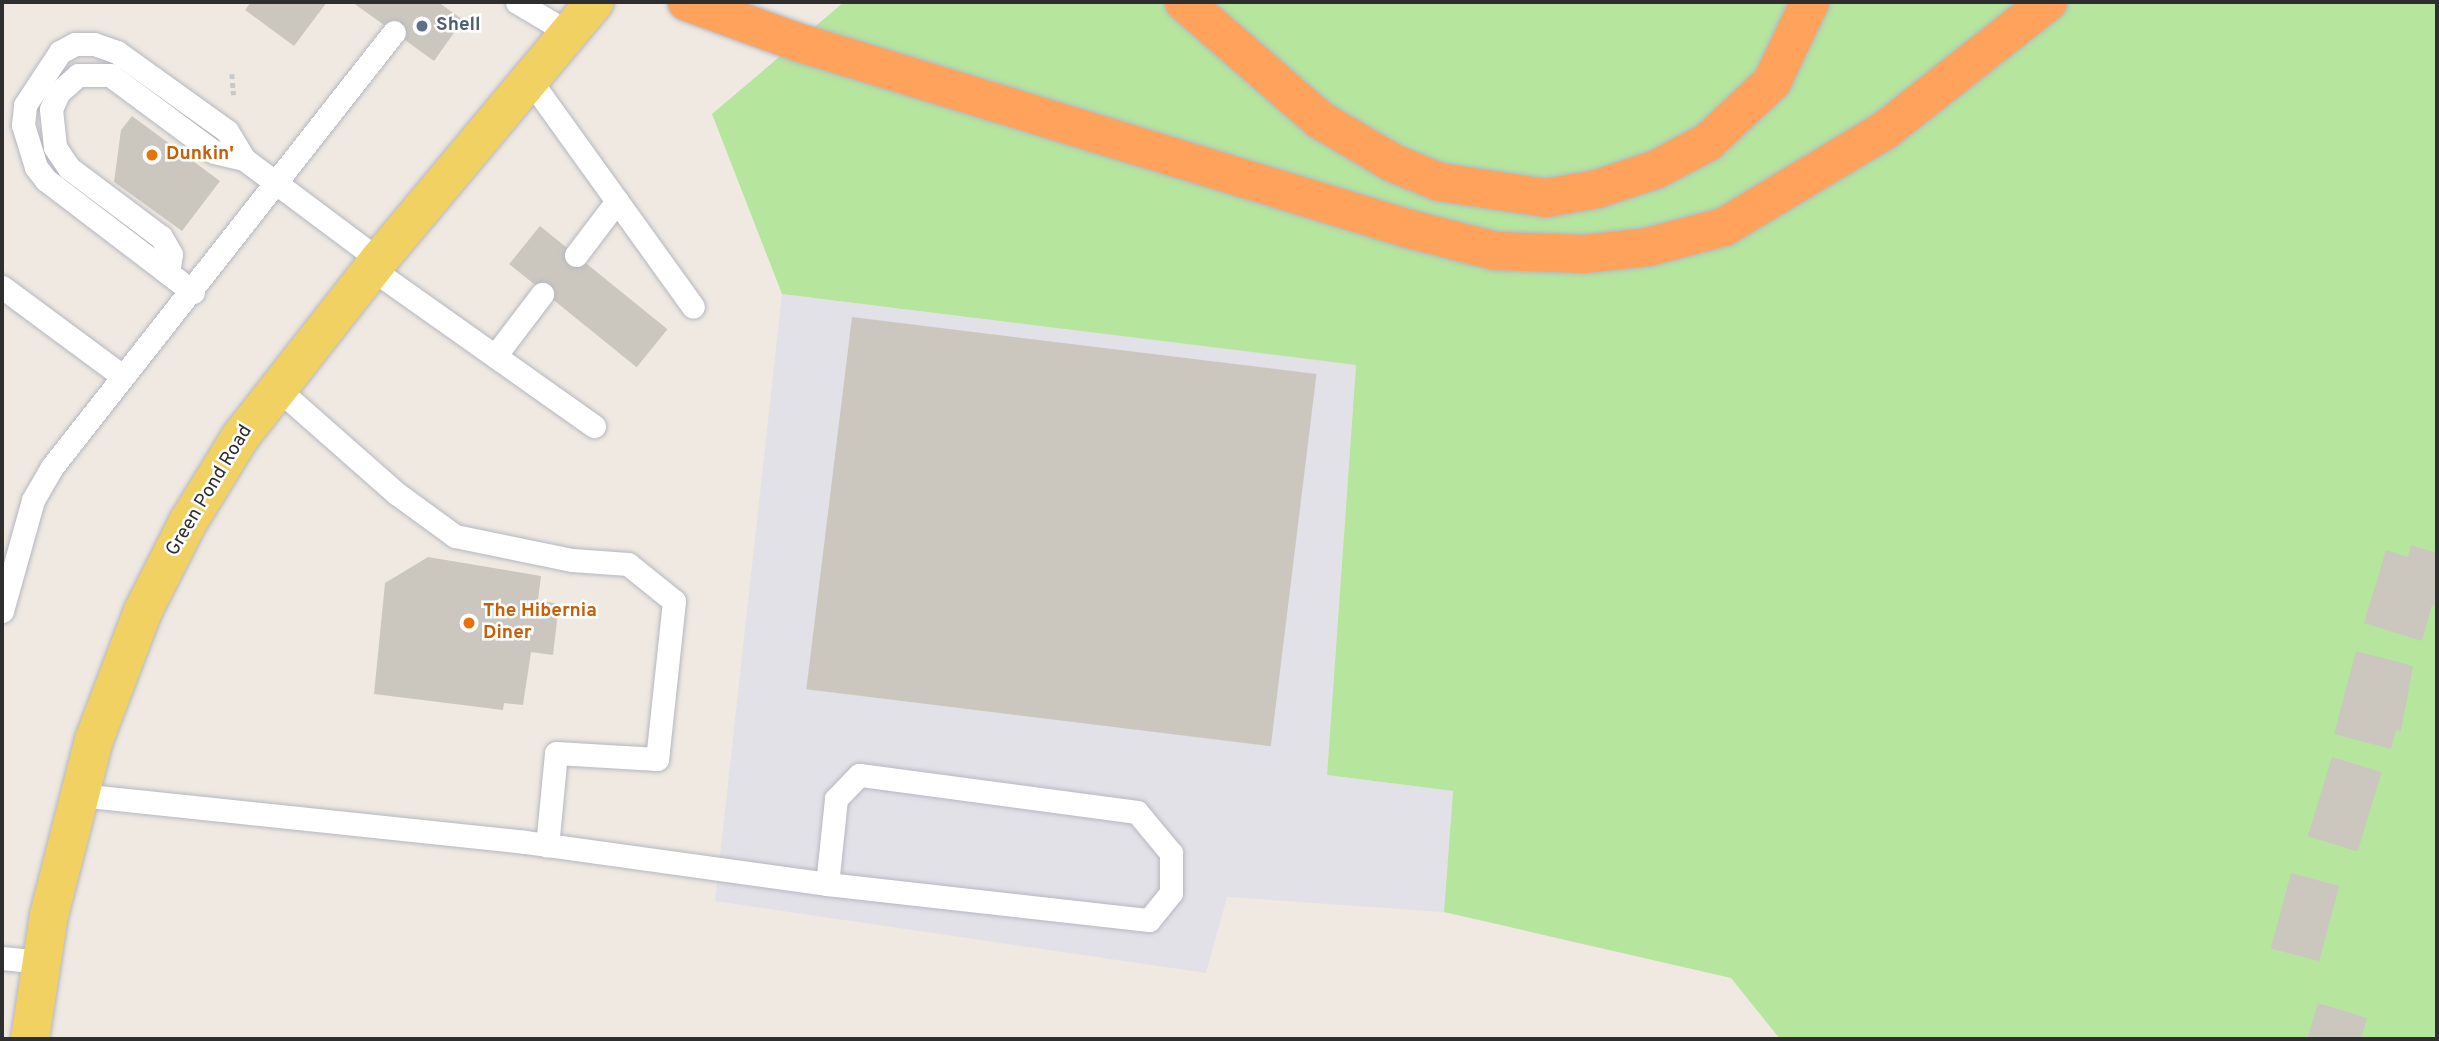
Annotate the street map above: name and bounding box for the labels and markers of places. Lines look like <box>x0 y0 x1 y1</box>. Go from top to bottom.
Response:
place label: Shell <box>436 15 481 37</box>
marker: Shell <box>414 18 430 34</box>
place label: Dunkin' <box>166 144 234 166</box>
marker: Dunkin' <box>144 147 160 163</box>
place label: The Hibernia Diner <box>483 601 597 645</box>
marker: The Hibernia Diner <box>461 615 477 631</box>

